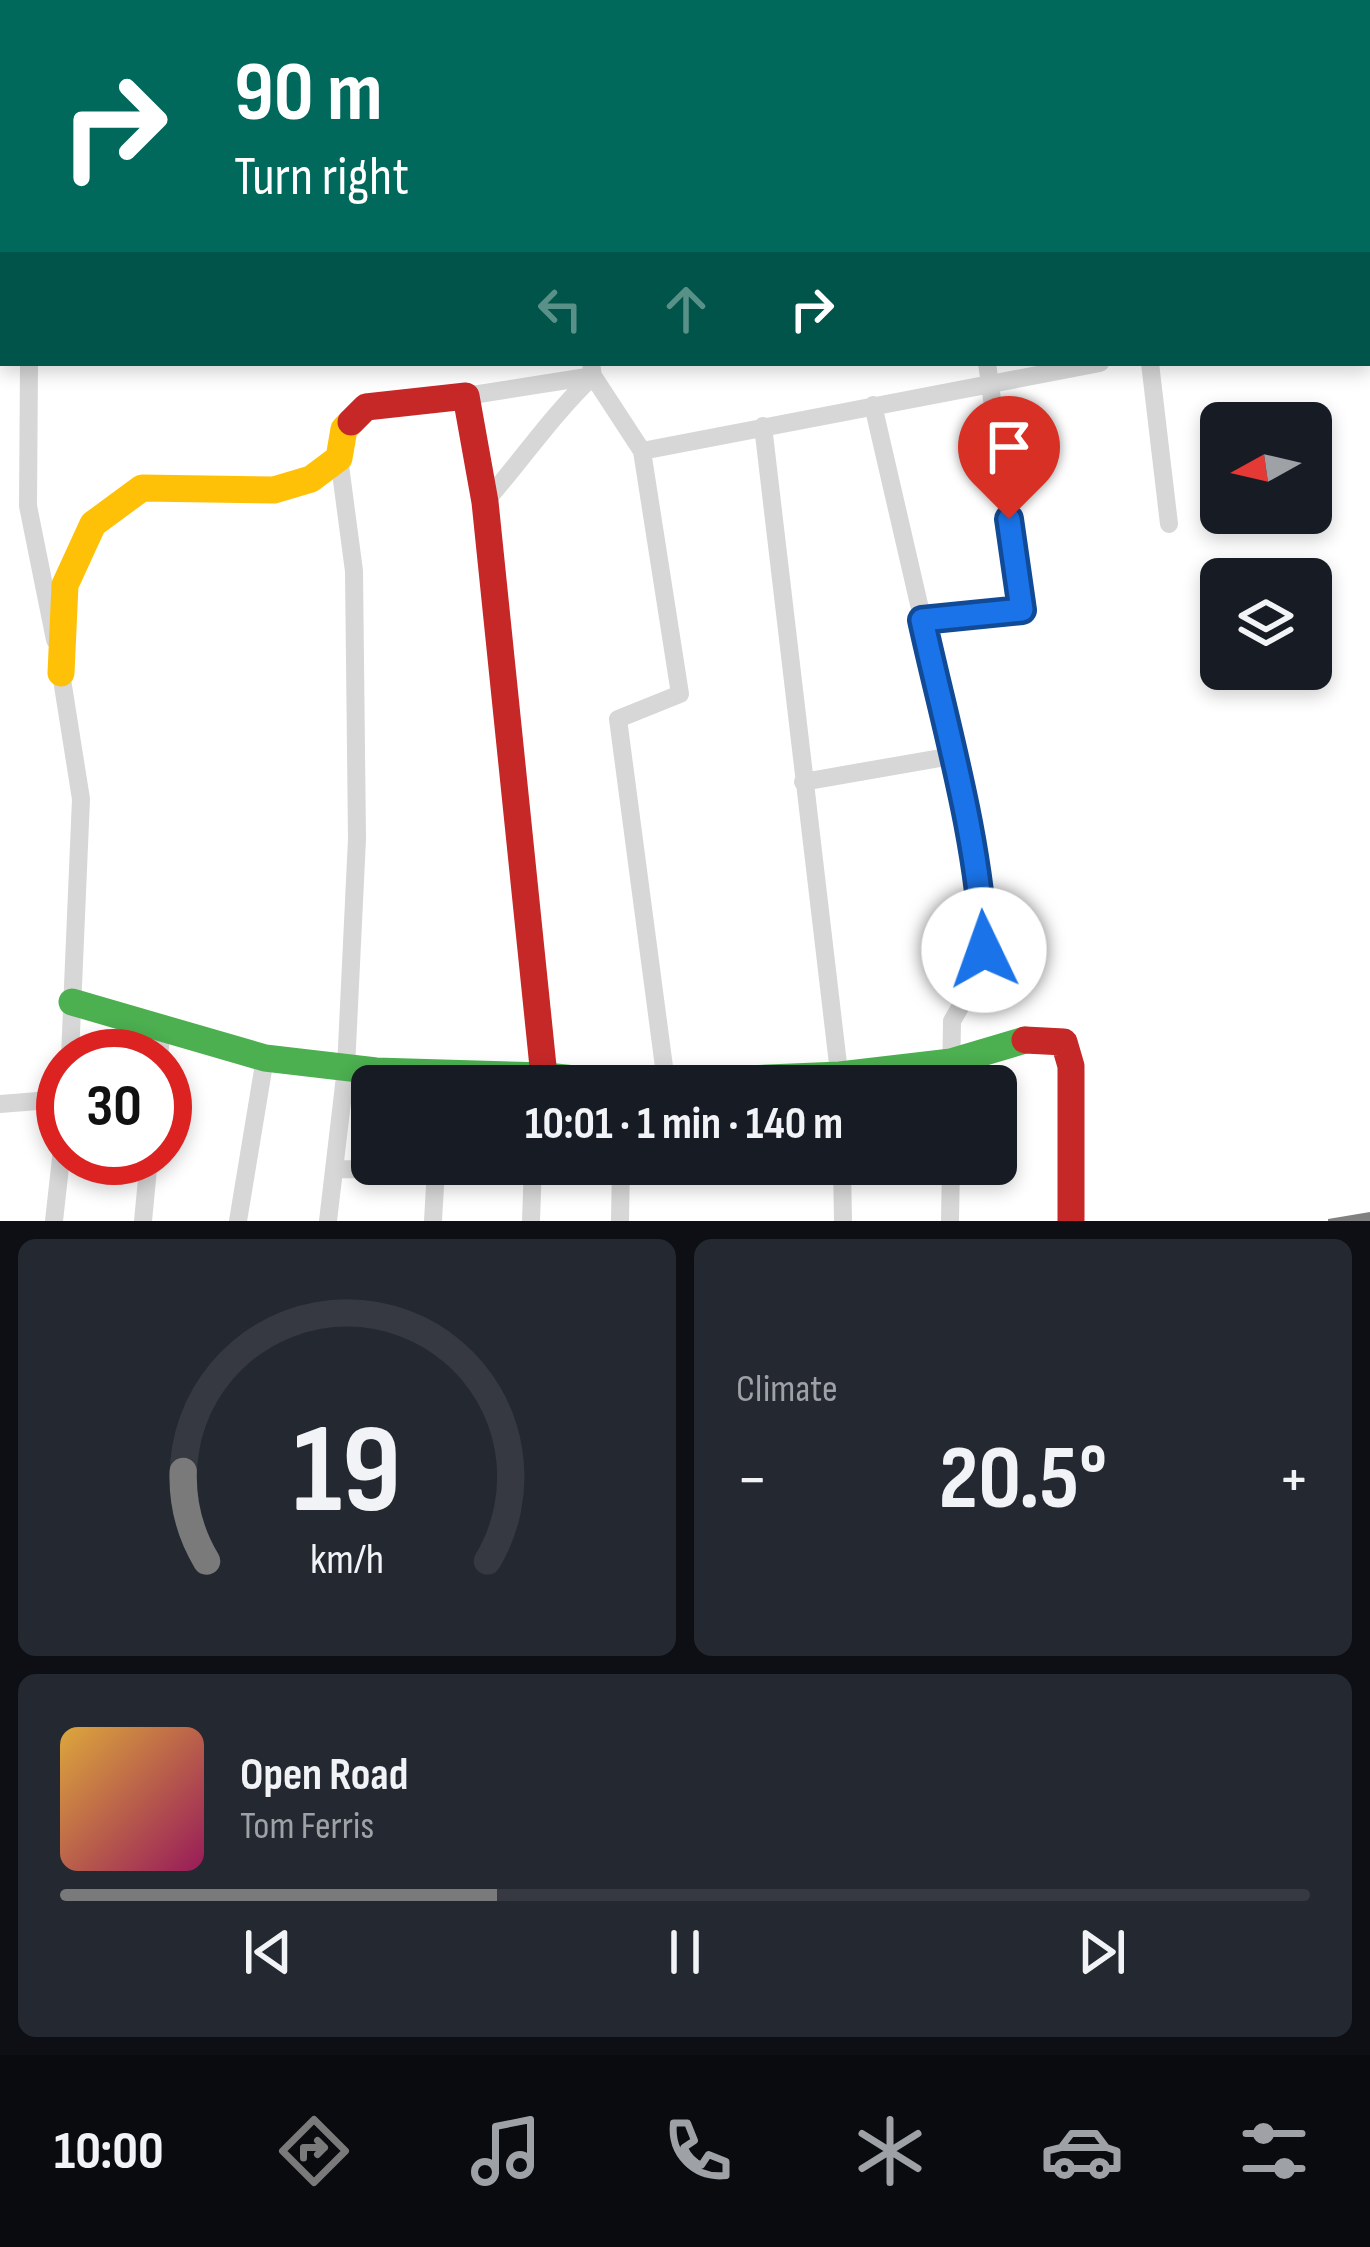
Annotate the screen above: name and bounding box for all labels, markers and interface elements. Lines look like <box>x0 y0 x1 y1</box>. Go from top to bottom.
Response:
text: 90 m <box>234 43 383 144</box>
icon: right <box>36 48 192 204</box>
text: Turn right <box>234 145 409 210</box>
icon: left <box>527 276 593 342</box>
icon: ahead <box>653 276 719 342</box>
icon: right <box>779 276 845 342</box>
pin <box>958 396 1060 519</box>
north arrow <box>1200 402 1332 534</box>
map controls <box>1200 402 1332 690</box>
icon: arrive <box>976 414 1042 480</box>
button: layers <box>1200 558 1332 690</box>
position arrow <box>921 887 1047 1013</box>
speed limit sign: 30 <box>36 1029 192 1185</box>
text: 10:01 · 1 min · 140 m <box>525 1097 843 1152</box>
text: Climate <box>736 1366 838 1413</box>
text: 19 <box>293 1398 401 1547</box>
text: 20.5° <box>939 1426 1107 1534</box>
text: − <box>736 1441 768 1520</box>
text: + <box>1278 1441 1310 1520</box>
text: km/h <box>310 1533 384 1585</box>
text: Open Road <box>240 1748 408 1803</box>
text: Tom Ferris <box>240 1803 374 1850</box>
icon: previous <box>235 1919 301 1985</box>
icon: pause <box>652 1919 718 1985</box>
icon: next <box>1069 1919 1135 1985</box>
icon: directions <box>272 2109 356 2193</box>
icon: music <box>464 2109 548 2193</box>
icon: phone <box>656 2109 740 2193</box>
icon: climate <box>848 2109 932 2193</box>
icon: car <box>1040 2109 1124 2193</box>
icon: filters <box>1232 2109 1316 2193</box>
text: 10:00 <box>54 2119 164 2184</box>

